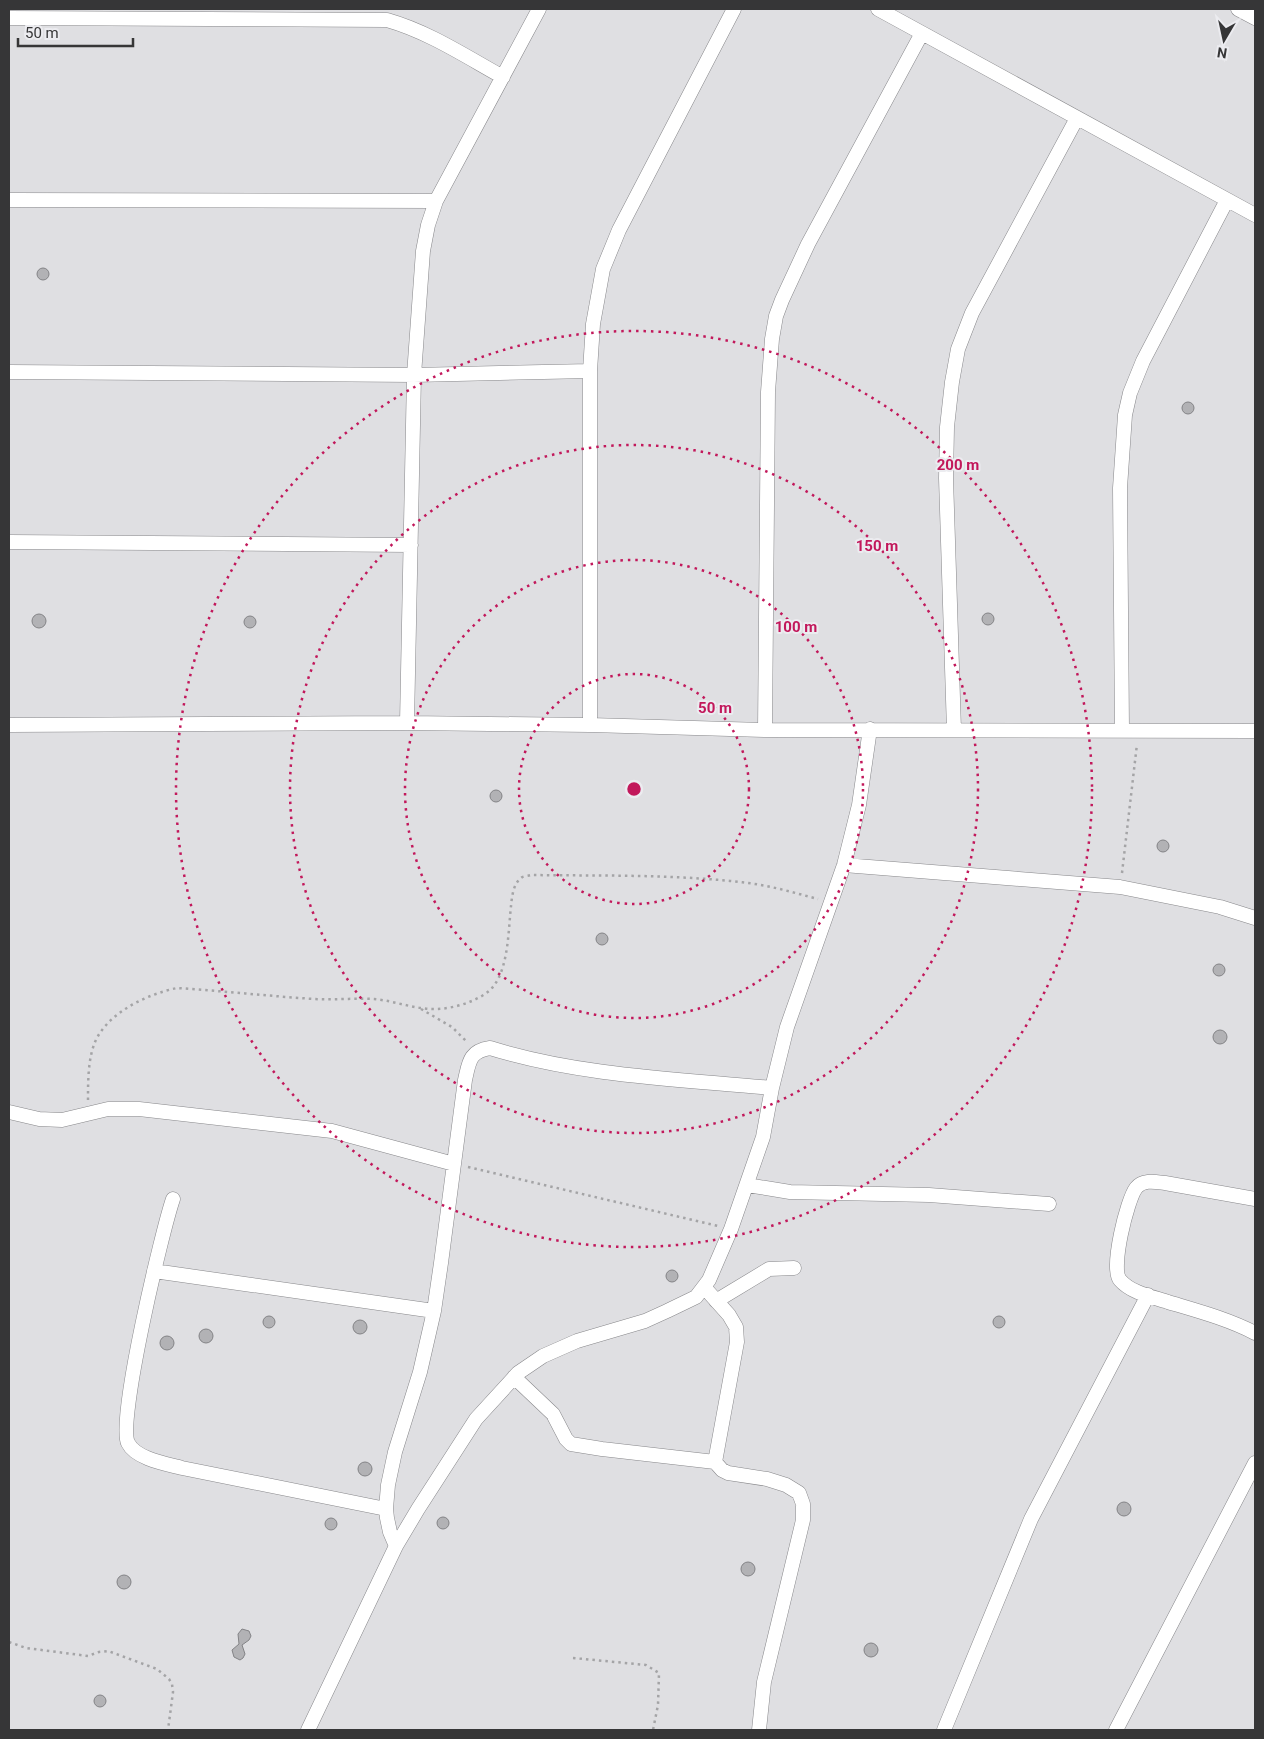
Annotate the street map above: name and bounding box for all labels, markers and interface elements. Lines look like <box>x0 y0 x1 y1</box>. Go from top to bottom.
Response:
scale bar <box>18 15 132 47</box>
north arrow <box>1199 15 1249 65</box>
text: 50 m <box>25 24 59 42</box>
text: N <box>1216 44 1228 62</box>
text: 200 m <box>937 456 979 474</box>
text: 150 m <box>856 537 898 555</box>
text: 100 m <box>775 618 817 636</box>
text: 50 m <box>698 699 732 717</box>
centre of rings <box>625 780 643 798</box>

